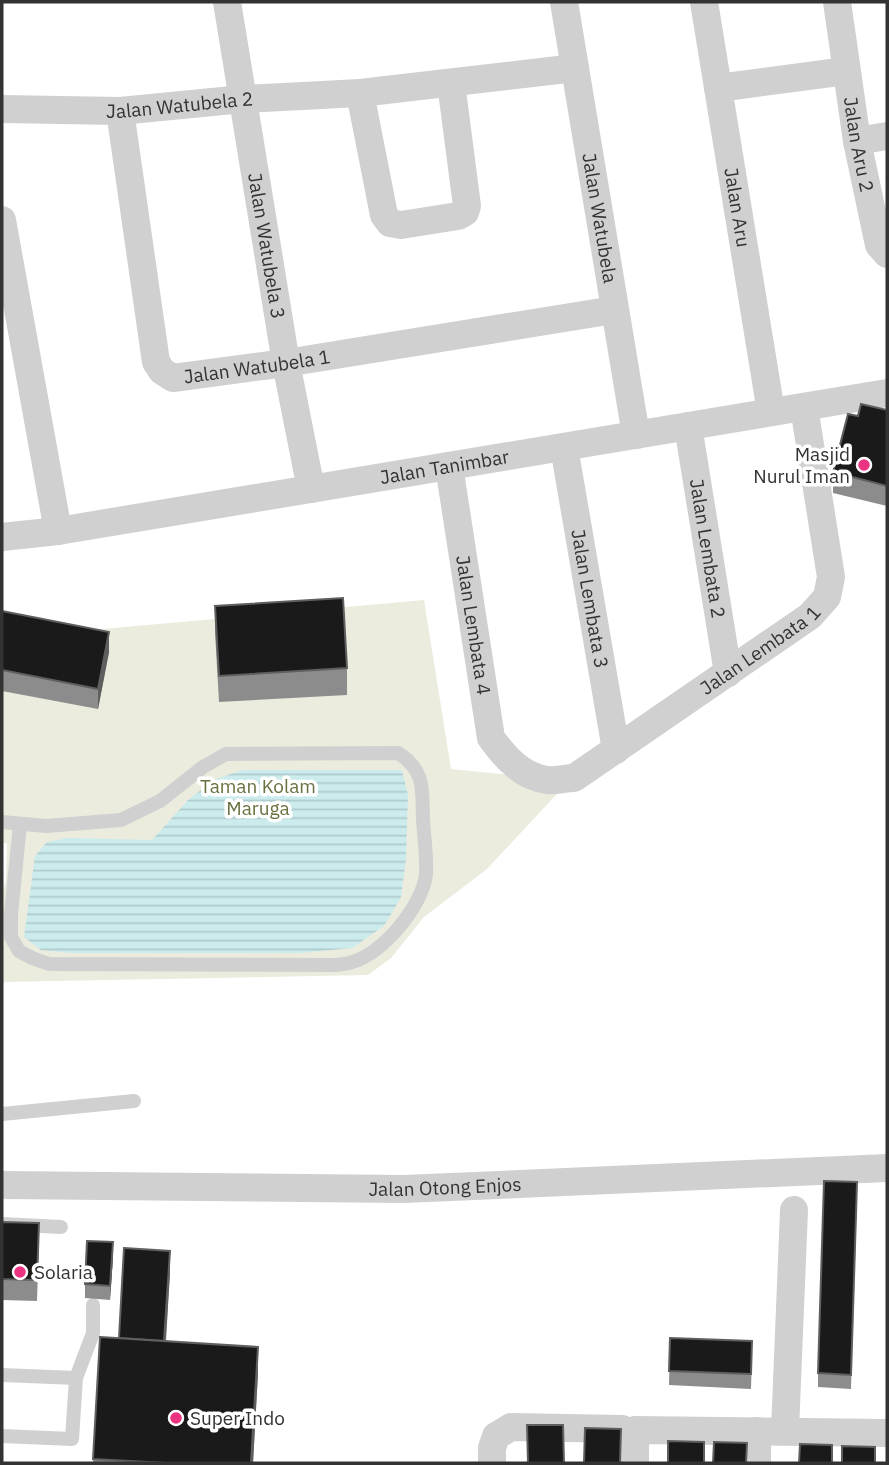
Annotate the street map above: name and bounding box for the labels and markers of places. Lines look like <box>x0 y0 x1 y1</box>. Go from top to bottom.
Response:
place label: Masjid Nurul Iman <box>753 442 850 488</box>
marker: Masjid Nurul Iman <box>856 457 872 473</box>
place label: Solaria <box>34 1260 93 1284</box>
marker: Solaria <box>12 1264 28 1280</box>
place label: Super Indo <box>190 1406 285 1430</box>
marker: Super Indo <box>168 1410 184 1426</box>

